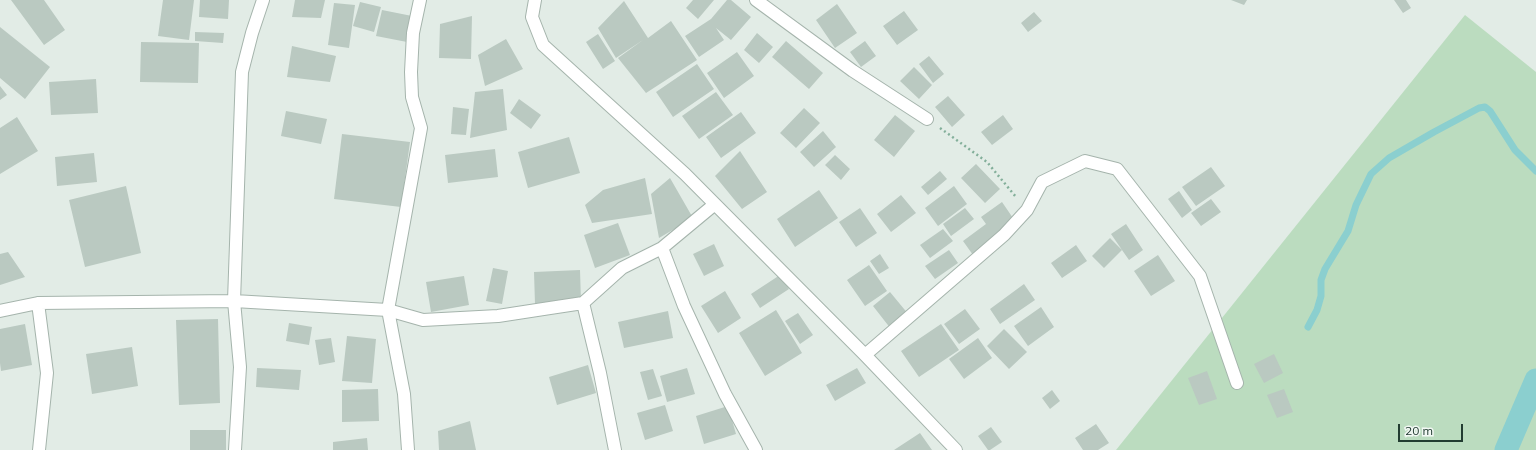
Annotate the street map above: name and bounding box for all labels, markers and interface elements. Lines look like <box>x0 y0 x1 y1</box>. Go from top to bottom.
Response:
scale bar <box>1400 416 1465 442</box>
text: 20 m <box>1405 423 1433 438</box>

